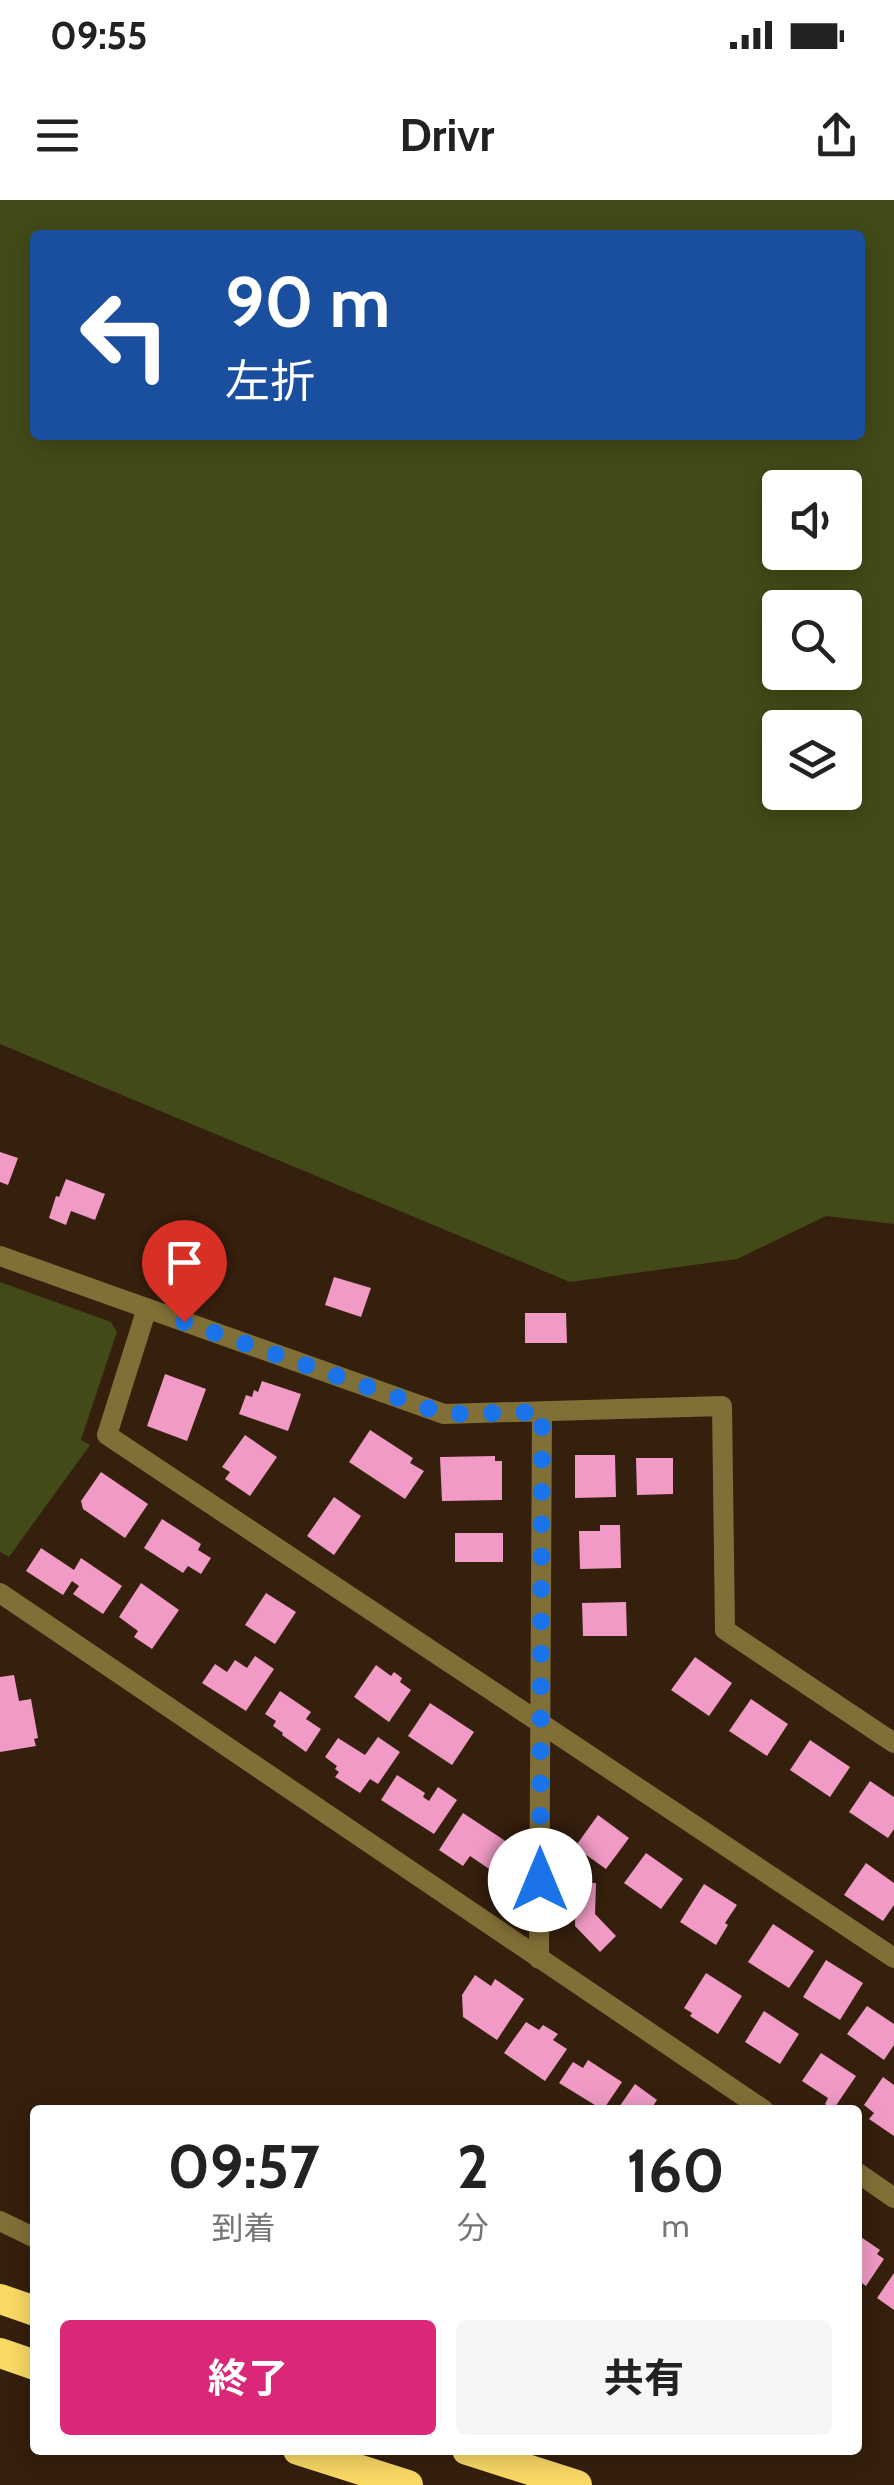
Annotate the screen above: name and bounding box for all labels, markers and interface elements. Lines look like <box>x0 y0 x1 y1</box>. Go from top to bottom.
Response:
text: 09:55 <box>50 12 147 59</box>
icon: menu <box>30 108 85 163</box>
text: Drivr <box>400 108 494 162</box>
icon: share <box>809 108 864 163</box>
text: 90 m <box>225 259 390 345</box>
icon: left <box>60 270 190 400</box>
text: 左折 <box>225 354 315 408</box>
map controls <box>762 470 862 810</box>
button: sound <box>762 470 862 570</box>
button: search <box>762 590 862 690</box>
button: layers <box>762 710 862 810</box>
pin <box>142 1220 227 1323</box>
icon: arrive <box>157 1235 212 1290</box>
position arrow <box>488 1828 592 1932</box>
text: 09:57 <box>167 2130 320 2203</box>
text: 2 <box>457 2130 489 2203</box>
text: 160 <box>626 2134 725 2207</box>
text: m <box>661 2206 690 2245</box>
text: 到着 <box>211 2208 276 2247</box>
text: 分 <box>457 2208 489 2247</box>
button: 終了 <box>60 2320 436 2435</box>
button: 共有 <box>456 2320 832 2435</box>

